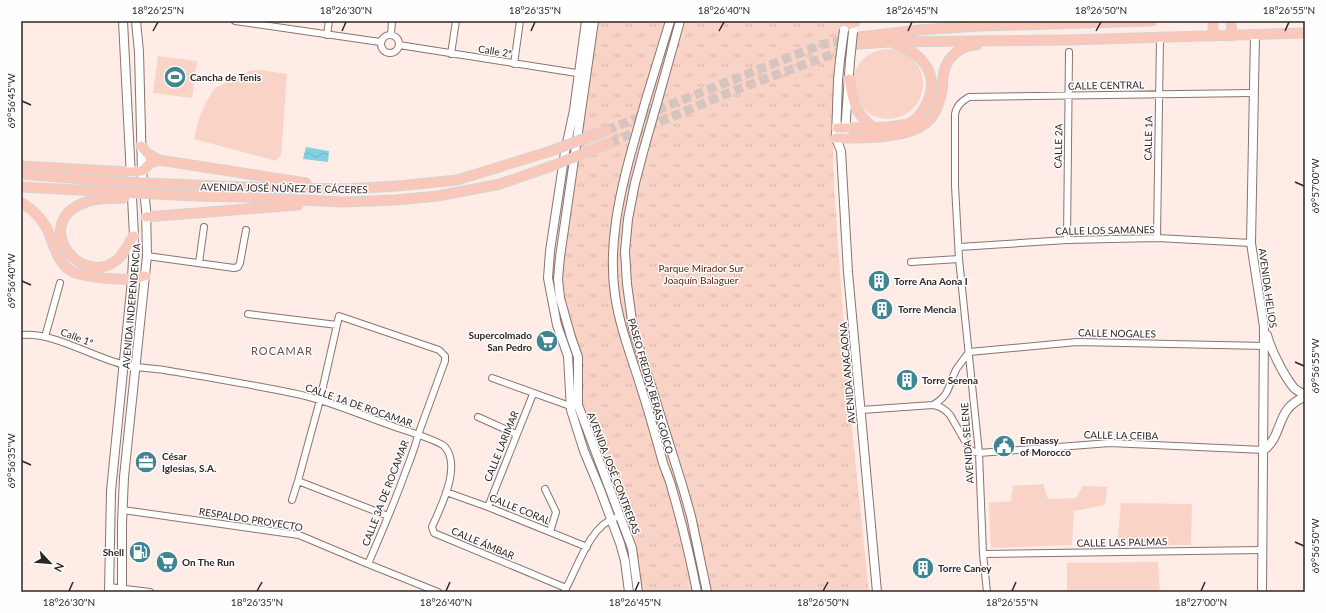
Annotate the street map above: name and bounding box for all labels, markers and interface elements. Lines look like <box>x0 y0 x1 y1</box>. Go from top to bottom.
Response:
text: 18°26'25"N <box>132 4 184 16</box>
text: 18°26'30"N <box>320 4 372 16</box>
text: 18°26'35"N <box>509 4 561 16</box>
text: 18°26'40"N <box>698 4 750 16</box>
text: 18°26'45"N <box>886 4 938 16</box>
text: 18°26'50"N <box>1075 4 1127 16</box>
text: 18°26'55"N <box>1263 4 1315 16</box>
street label: Calle 2ª <box>477 42 513 60</box>
sports icon: Cancha de Tenis <box>162 64 188 90</box>
place label: Cancha de Tenis <box>190 71 262 83</box>
text: 69°56'45"W <box>5 73 17 129</box>
street label: CALLE CENTRAL <box>1068 78 1144 92</box>
street label: CALLE 1A <box>1142 115 1154 160</box>
street label: CALLE 2A <box>1052 123 1064 168</box>
text: 69°57'00"W <box>1309 158 1321 214</box>
street label: AVENIDA JOSÉ NÚÑEZ DE CÁCERES <box>200 181 368 195</box>
street label: CALLE LOS SAMANES <box>1055 223 1155 237</box>
street label: AVENIDA INDEPENDENCIA <box>120 242 142 369</box>
street label: AVENIDA HELIOS <box>1256 247 1280 329</box>
text: 69°56'40"W <box>5 253 17 309</box>
park label: Parque Mirador Sur Joaquín Balaguer <box>658 262 744 286</box>
building icon: Torre Ana Aona I <box>866 268 892 294</box>
place label: Torre Ana Aona I <box>894 275 968 287</box>
building icon: Torre Mencia <box>869 296 895 322</box>
place label: Torre Mencia <box>898 303 956 315</box>
street label: PASEO FREDDY BERAS GOICO <box>626 317 676 455</box>
street label: AVENIDA ANACAONA <box>837 321 857 424</box>
street label: Calle 1ª <box>59 325 95 349</box>
street label: CALLE NOGALES <box>1078 326 1156 340</box>
supermarket icon: Supercolmado San Pedro <box>534 328 560 354</box>
place label: Supercolmado San Pedro <box>469 329 532 353</box>
text: 69°56'55"W <box>1309 338 1321 394</box>
district label: ROCAMAR <box>251 344 313 357</box>
building icon: Torre Serena <box>894 367 920 393</box>
place label: Torre Serena <box>922 374 978 386</box>
street label: CALLE 1A DE ROCAMAR <box>304 381 415 429</box>
street label: AVENIDA SELENE <box>958 402 976 484</box>
street label: CALLE LARIMAR <box>481 408 521 483</box>
street label: AVENIDA JOSÉ CONTRERAS <box>585 410 643 536</box>
street label: CALLE LA CEIBA <box>1084 428 1159 442</box>
text: 69°56'35"W <box>5 433 17 489</box>
public building icon: Embassy of Morocco <box>991 433 1017 459</box>
place label: Embassy of Morocco <box>1020 434 1071 458</box>
street label: CALLE 3A DE ROCAMAR <box>359 438 411 548</box>
office icon: César Iglesias, S.A. <box>133 449 159 475</box>
place label: César Iglesias, S.A. <box>162 450 216 474</box>
street label: CALLE CORAL <box>488 491 552 527</box>
street label: RESPALDO PROYECTO <box>198 505 304 533</box>
text: 69°56'50"W <box>1309 518 1321 574</box>
street label: CALLE ÁMBAR <box>450 524 517 562</box>
street label: CALLE LAS PALMAS <box>1076 535 1168 549</box>
fuel station icon: Shell <box>127 539 153 565</box>
north arrow <box>30 543 70 583</box>
place label: Shell <box>103 546 124 558</box>
supermarket icon: On The Run <box>154 549 180 575</box>
building icon: Torre Caney <box>910 555 936 581</box>
place label: On The Run <box>182 556 235 568</box>
text: N <box>52 561 67 574</box>
place label: Torre Caney <box>938 562 992 574</box>
text: 18°26'30"N <box>43 596 95 608</box>
text: 18°26'35"N <box>231 596 283 608</box>
text: 18°26'40"N <box>420 596 472 608</box>
text: 18°26'45"N <box>609 596 661 608</box>
text: 18°26'50"N <box>797 596 849 608</box>
text: 18°26'55"N <box>986 596 1038 608</box>
text: 18°27'00"N <box>1175 596 1227 608</box>

